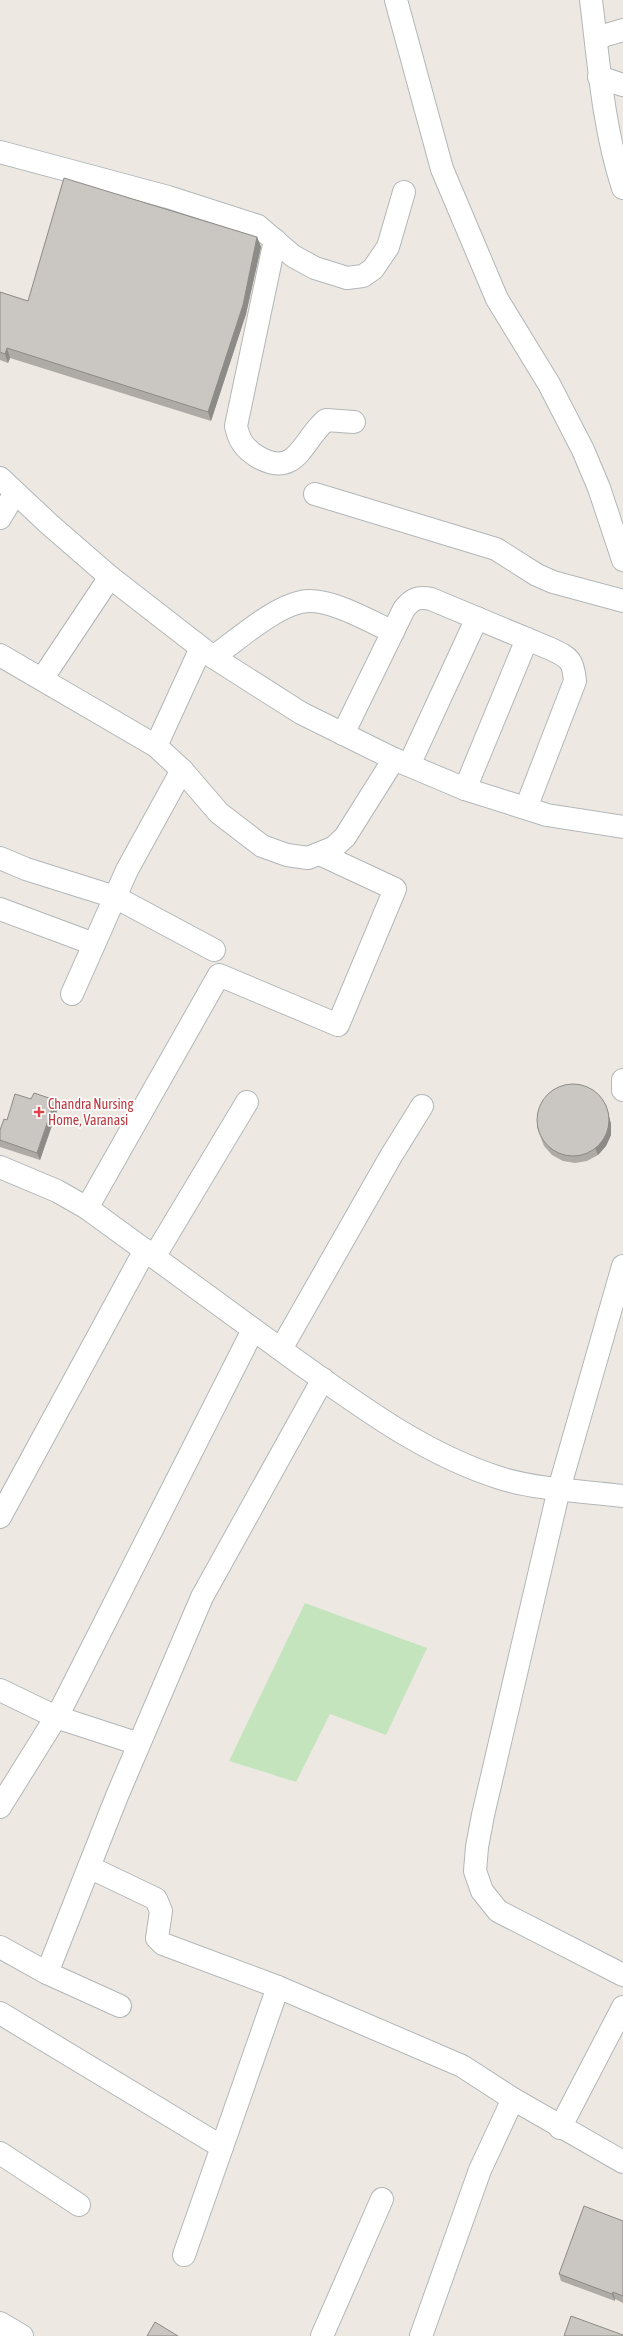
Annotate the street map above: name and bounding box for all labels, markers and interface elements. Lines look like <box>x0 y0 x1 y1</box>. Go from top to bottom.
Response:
place label: Chandra Nursing Home, Varanasi <box>48 1096 133 1128</box>
marker: Chandra Nursing Home, Varanasi <box>33 1106 45 1118</box>

